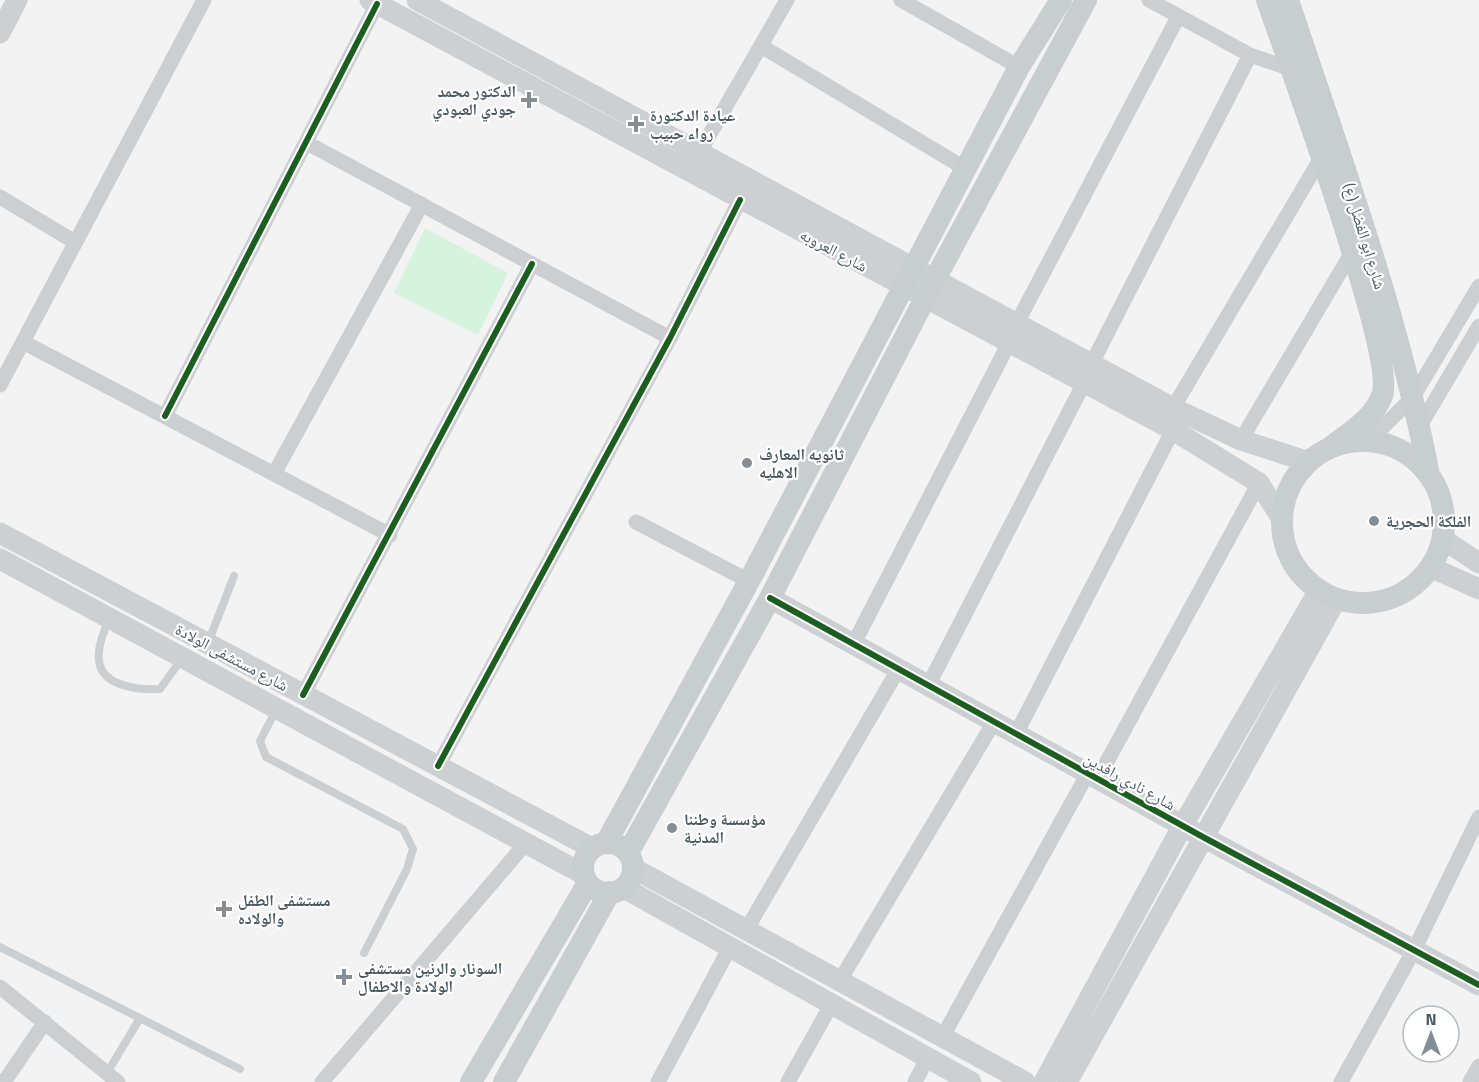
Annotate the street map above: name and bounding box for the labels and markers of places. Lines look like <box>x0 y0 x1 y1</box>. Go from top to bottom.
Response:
place label: الدكتور محمد جودي العبودي <box>432 79 516 122</box>
marker: الدكتور محمد جودي العبودي <box>520 91 538 109</box>
place label: عيادة الدكتورة رواء حبيب <box>650 103 735 145</box>
marker: عيادة الدكتورة رواء حبيب <box>627 115 645 133</box>
place label: ثانويه المعارف الاهليه <box>759 442 845 484</box>
marker: ثانويه المعارف الاهليه <box>740 456 754 470</box>
place label: الفلكة الحجرية <box>1386 509 1471 533</box>
marker: الفلكة الحجرية <box>1367 514 1381 528</box>
place label: مؤسسة وطننا المدنية <box>684 807 766 849</box>
marker: مؤسسة وطننا المدنية <box>665 821 679 835</box>
place label: مستشفى الطفل والولاده <box>238 888 331 930</box>
marker: مستشفى الطفل والولاده <box>215 900 233 918</box>
place label: السونار والرنين مستشفى الولادة والاطفال <box>358 956 502 998</box>
marker: السونار والرنين مستشفى الولادة والاطفال <box>335 968 353 986</box>

